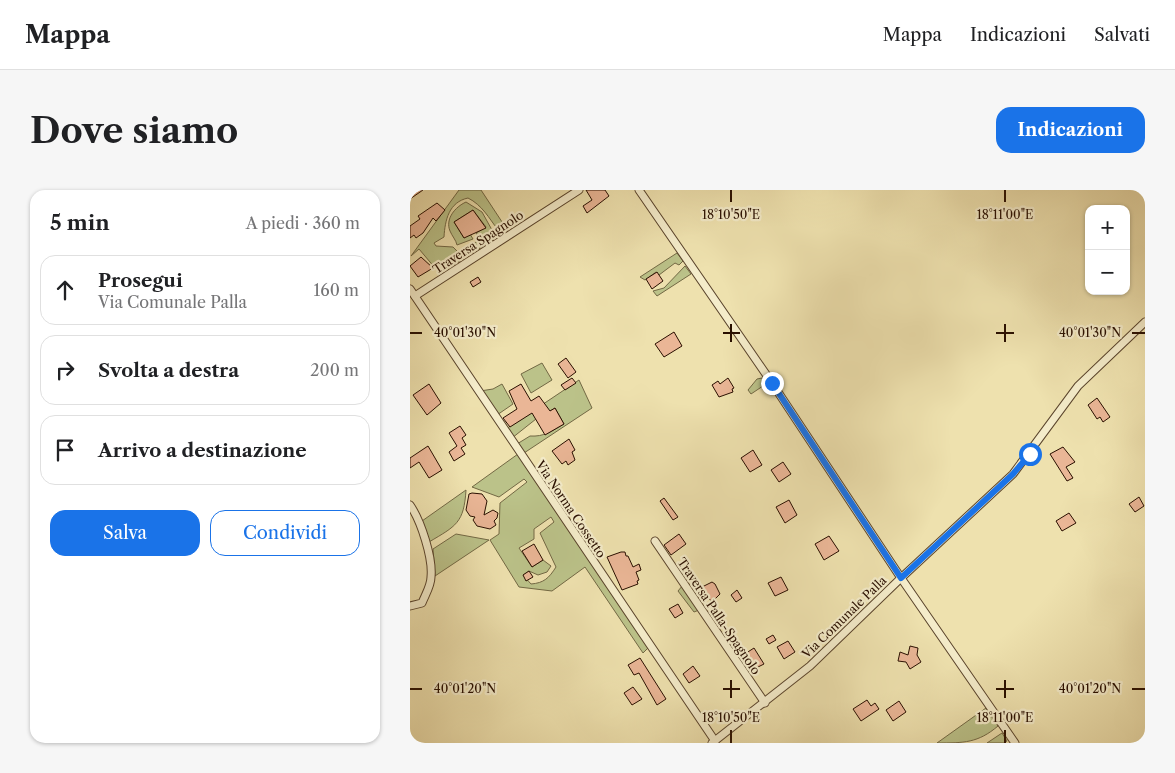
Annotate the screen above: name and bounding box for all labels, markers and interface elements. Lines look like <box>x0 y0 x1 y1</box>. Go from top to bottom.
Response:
text: Mappa <box>25 20 110 49</box>
text: Mappa <box>883 24 942 46</box>
text: Indicazioni <box>970 24 1066 46</box>
text: Salvati <box>1094 24 1150 46</box>
button: Indicazioni <box>996 107 1145 153</box>
text: Dove siamo <box>30 109 238 152</box>
map controls <box>1085 205 1130 295</box>
button: + <box>1085 205 1130 250</box>
street label: Traversa Spagnolo <box>430 207 526 277</box>
text: 18°10'50"E <box>702 207 760 222</box>
text: 18°11'00"E <box>977 207 1033 222</box>
text: 5 min <box>50 210 110 235</box>
text: A piedi · 360 m <box>246 213 360 233</box>
button: − <box>1085 250 1130 295</box>
text: Prosegui <box>98 269 183 292</box>
icon: ahead <box>51 276 79 304</box>
text: 160 m <box>314 280 359 300</box>
text: Via Comunale Palla <box>98 292 247 312</box>
text: 40°01'30"N <box>434 325 496 340</box>
text: 40°01'30"N <box>1059 325 1121 340</box>
icon: right <box>51 356 79 384</box>
text: Svolta a destra <box>98 359 239 382</box>
text: 200 m <box>310 360 359 380</box>
route end <box>761 372 784 395</box>
icon: arrive <box>51 436 79 464</box>
text: Arrivo a destinazione <box>98 439 307 462</box>
route start <box>1019 443 1042 466</box>
street label: Via Norma Cossetto <box>532 457 609 560</box>
button: Salva <box>50 510 200 556</box>
button: Condividi <box>210 510 360 556</box>
street label: Traversa Palla-Spagnolo <box>674 555 764 677</box>
street label: Via Comunale Palla <box>798 572 890 662</box>
text: 40°01'20"N <box>434 681 496 696</box>
text: 40°01'20"N <box>1059 681 1121 696</box>
text: 18°10'50"E <box>702 710 760 725</box>
text: 18°11'00"E <box>977 710 1033 725</box>

